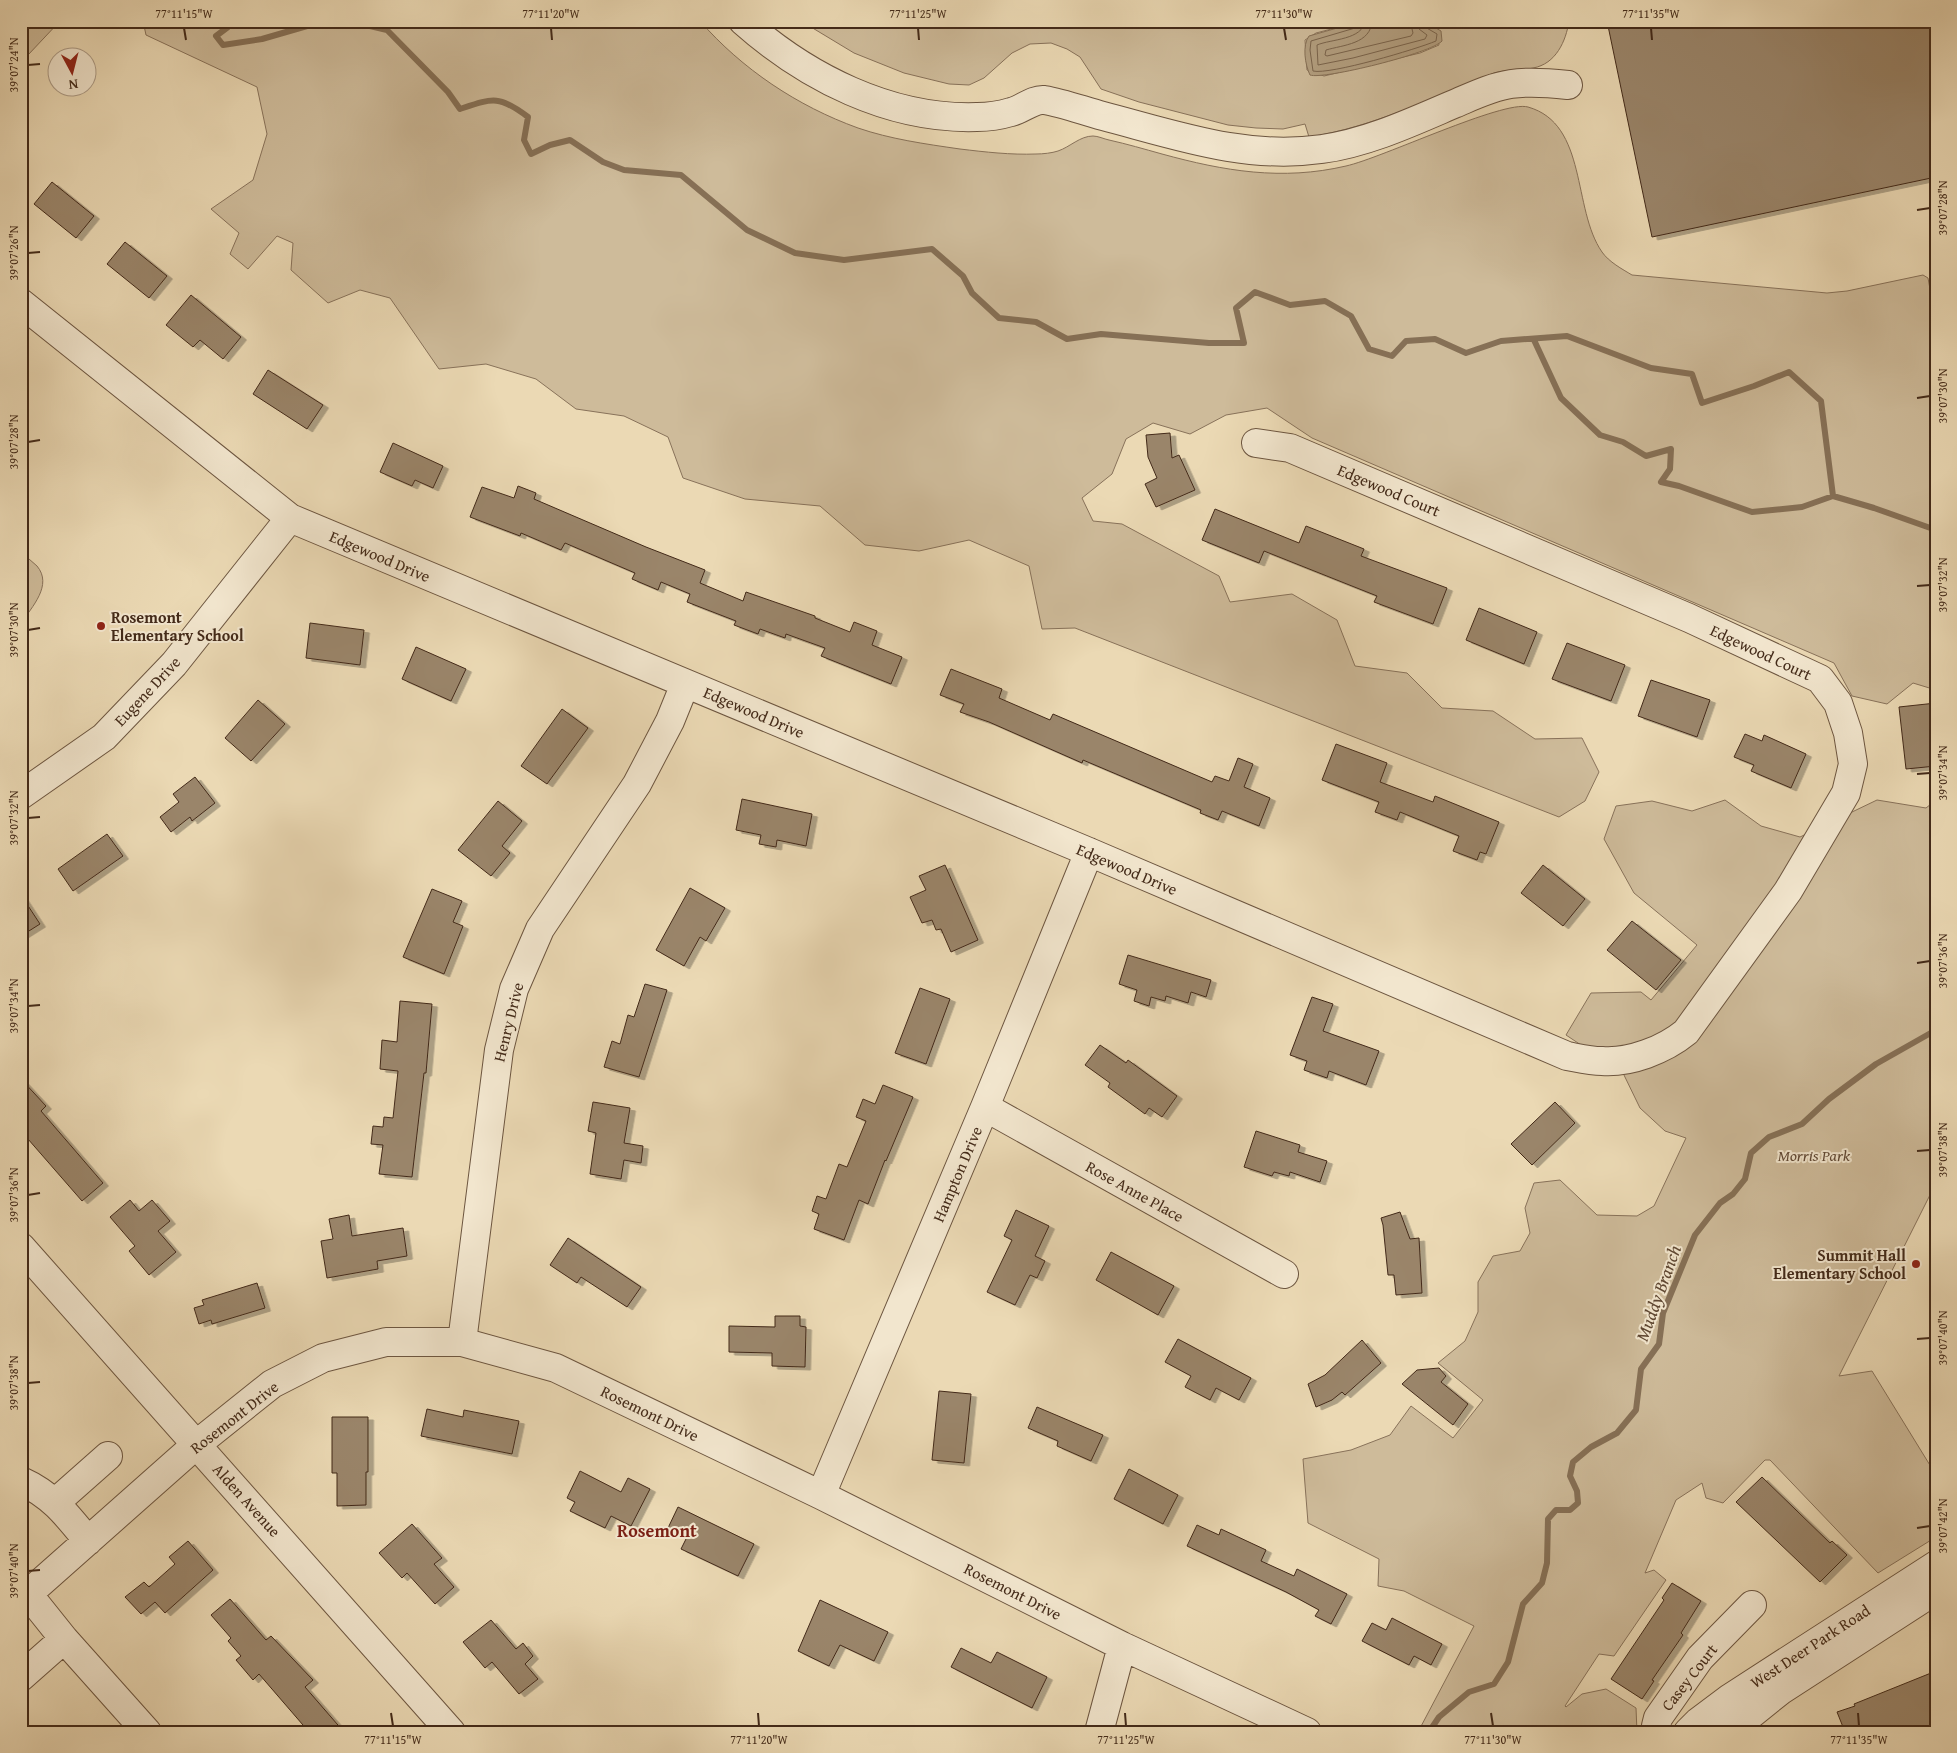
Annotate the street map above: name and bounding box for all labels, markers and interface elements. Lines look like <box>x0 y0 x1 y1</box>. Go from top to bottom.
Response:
text: 77°11'15"W <box>155 5 214 22</box>
text: 77°11'20"W <box>522 5 581 22</box>
text: 77°11'25"W <box>889 5 948 22</box>
text: 77°11'30"W <box>1255 5 1314 22</box>
text: 77°11'35"W <box>1622 5 1681 22</box>
text: 39°07'24"N <box>5 37 22 93</box>
north arrow <box>48 48 98 98</box>
text: N <box>67 74 79 95</box>
text: 39°07'28"N <box>1934 180 1951 236</box>
text: 39°07'26"N <box>5 225 22 281</box>
text: 39°07'30"N <box>1934 368 1951 424</box>
text: 39°07'28"N <box>5 414 22 470</box>
street label: Edgewood Court <box>1334 458 1444 523</box>
street label: Edgewood Drive <box>326 524 434 588</box>
text: 39°07'32"N <box>1934 557 1951 613</box>
text: 39°07'30"N <box>5 602 22 658</box>
place label: Rosemont Elementary School <box>111 605 244 647</box>
street label: Edgewood Court <box>1706 618 1816 686</box>
marker: Rosemont Elementary School <box>95 620 107 632</box>
street label: Eugene Drive <box>108 651 186 731</box>
street label: Edgewood Drive <box>700 680 808 744</box>
text: 39°07'34"N <box>1934 745 1951 801</box>
text: 39°07'32"N <box>5 790 22 846</box>
street label: Edgewood Drive <box>1073 837 1181 901</box>
text: 39°07'36"N <box>1934 933 1951 989</box>
text: 39°07'34"N <box>5 978 22 1034</box>
street label: Henry Drive <box>487 980 529 1064</box>
street label: Hampton Drive <box>926 1122 988 1226</box>
text: 39°07'38"N <box>1934 1122 1951 1178</box>
park label: Morris Park <box>1778 1143 1851 1167</box>
street label: Rose Anne Place <box>1082 1154 1188 1228</box>
text: 39°07'36"N <box>5 1167 22 1223</box>
water label: Muddy Branch <box>1628 1241 1688 1345</box>
place label: Summit Hall Elementary School <box>1773 1243 1906 1285</box>
marker: Summit Hall Elementary School <box>1910 1258 1922 1270</box>
text: 39°07'40"N <box>1934 1310 1951 1366</box>
text: 39°07'38"N <box>5 1355 22 1411</box>
street label: Rosemont Drive <box>185 1375 283 1459</box>
street label: Rosemont Drive <box>597 1379 703 1447</box>
street label: Alden Avenue <box>207 1458 287 1542</box>
text: 39°07'42"N <box>1934 1498 1951 1554</box>
district label: Rosemont <box>617 1517 697 1544</box>
text: 39°07'40"N <box>5 1543 22 1599</box>
street label: Rosemont Drive <box>960 1556 1066 1626</box>
street label: West Deer Park Road <box>1745 1598 1875 1694</box>
street label: Casey Court <box>1655 1638 1723 1716</box>
text: 77°11'15"W <box>364 1731 423 1748</box>
text: 77°11'20"W <box>730 1731 789 1748</box>
text: 77°11'25"W <box>1097 1731 1156 1748</box>
text: 77°11'30"W <box>1464 1731 1523 1748</box>
text: 77°11'35"W <box>1830 1731 1889 1748</box>

